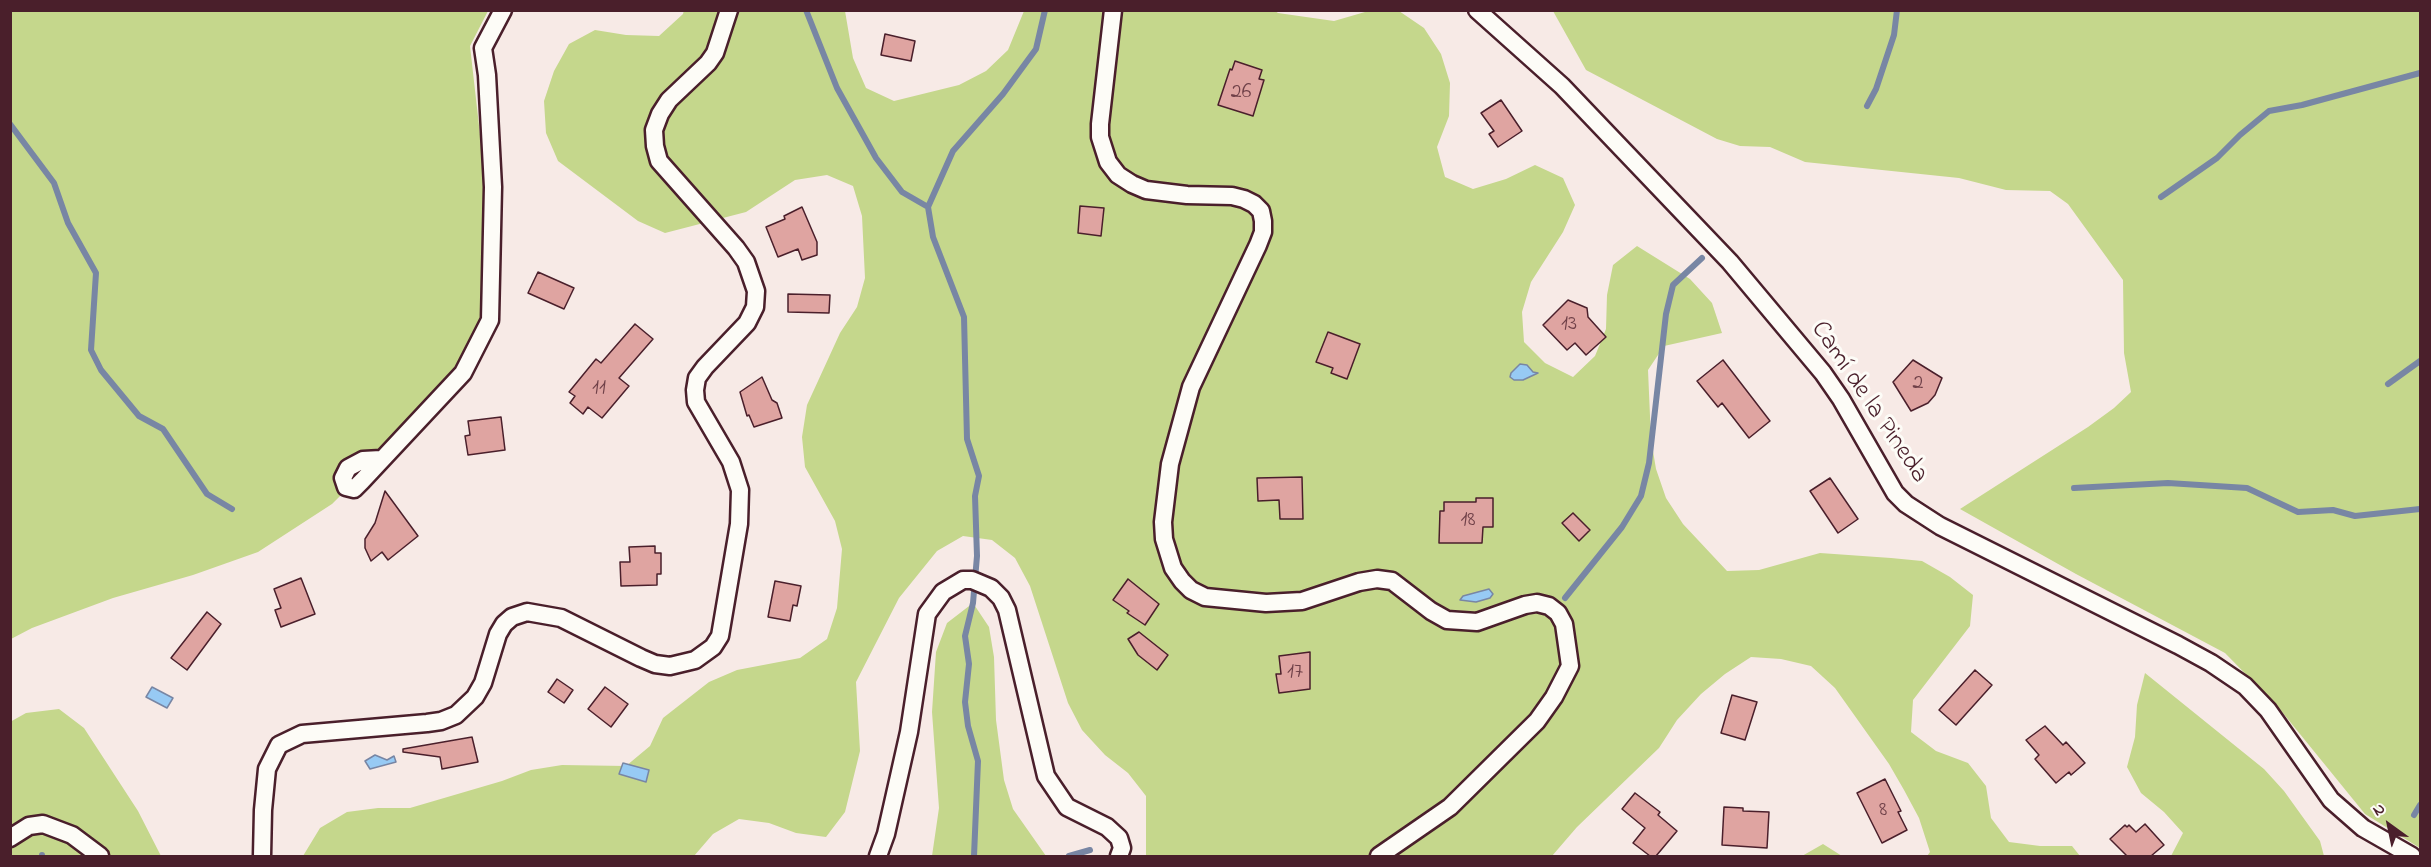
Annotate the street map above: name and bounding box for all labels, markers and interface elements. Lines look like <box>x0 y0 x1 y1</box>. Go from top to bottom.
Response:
house number: 26 <box>1231 80 1251 106</box>
house number: 13 <box>1561 312 1577 338</box>
street label: Camí de la Pineda <box>1802 316 1934 490</box>
house number: 2 <box>1913 371 1923 397</box>
house number: 11 <box>592 376 606 402</box>
house number: 18 <box>1460 508 1476 534</box>
house number: 17 <box>1287 660 1303 686</box>
north arrow <box>2359 795 2419 855</box>
text: N <box>2368 797 2390 823</box>
house number: 8 <box>1879 798 1887 824</box>

